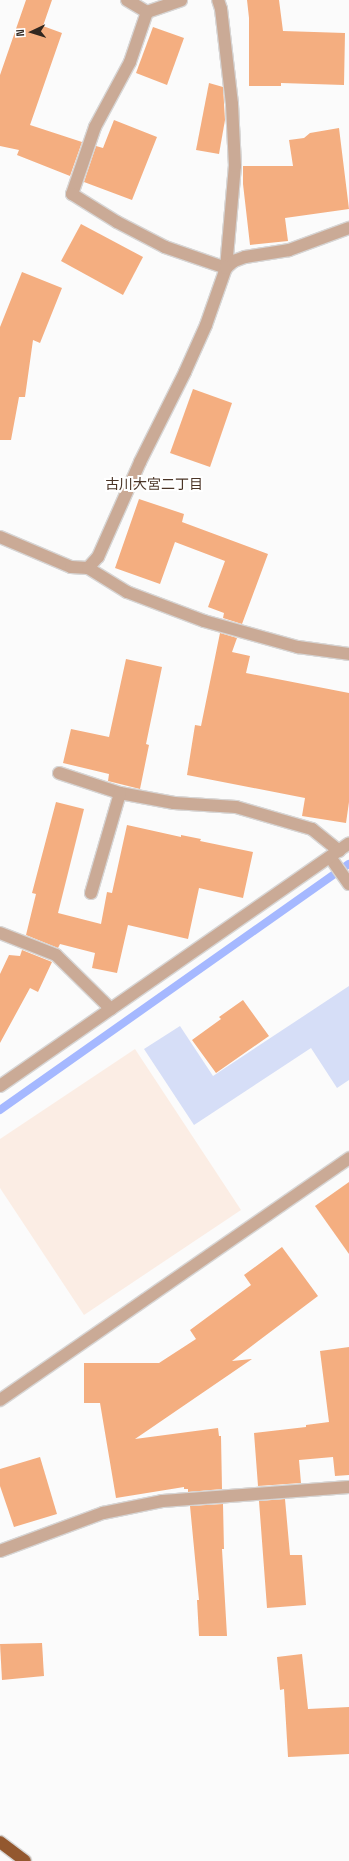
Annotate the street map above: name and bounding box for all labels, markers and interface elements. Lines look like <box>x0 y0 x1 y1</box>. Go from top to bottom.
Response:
north arrow <box>12 12 52 52</box>
text: N <box>13 29 27 37</box>
district label: 古川大宮二丁目 <box>105 476 203 492</box>

